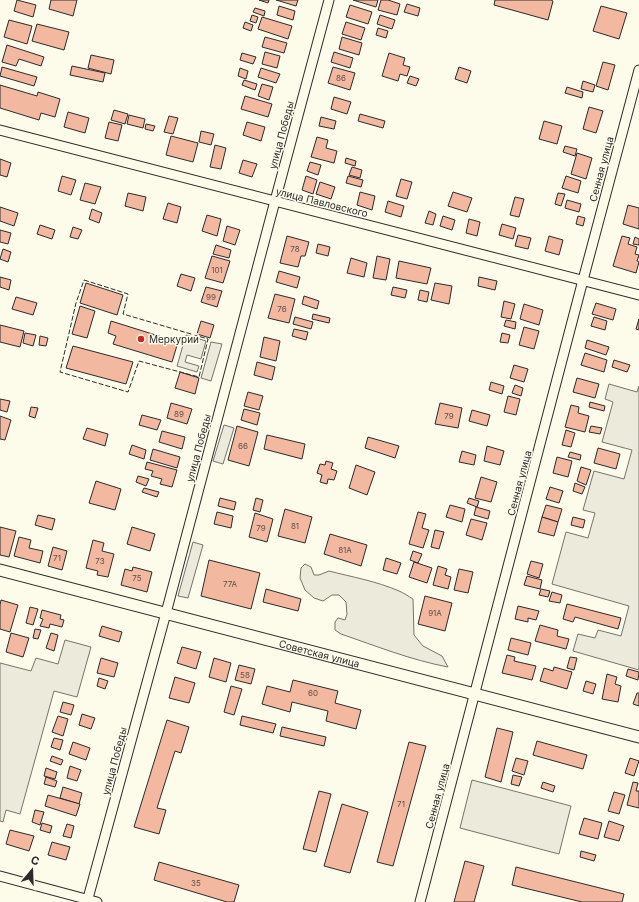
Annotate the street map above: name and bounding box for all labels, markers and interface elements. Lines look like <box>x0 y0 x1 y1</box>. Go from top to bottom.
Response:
house number: 86 <box>336 73 346 83</box>
street label: улица Победы <box>266 100 296 170</box>
street label: Сенная улица <box>586 135 616 203</box>
street label: улица Павловского <box>275 185 369 219</box>
house number: 78 <box>290 244 300 254</box>
house number: 101 <box>211 265 223 275</box>
house number: 99 <box>206 292 216 302</box>
house number: 76 <box>277 304 287 314</box>
place label: Меркурий <box>149 333 199 345</box>
marker: Меркурий <box>136 334 146 344</box>
house number: 89 <box>174 409 184 419</box>
house number: 79 <box>444 411 454 421</box>
street label: улица Победы <box>183 413 213 483</box>
house number: 66 <box>238 441 248 451</box>
street label: Сенная улица <box>504 449 534 517</box>
house number: 81 <box>291 521 299 531</box>
house number: 79 <box>256 523 266 533</box>
house number: 81А <box>338 545 352 555</box>
house number: 71 <box>53 553 61 563</box>
house number: 73 <box>95 556 105 566</box>
house number: 75 <box>132 573 142 583</box>
house number: 77А <box>223 579 237 589</box>
house number: 91А <box>428 608 442 618</box>
street label: Советская улица <box>278 637 361 670</box>
house number: 58 <box>240 670 250 680</box>
house number: 60 <box>308 688 318 698</box>
street label: улица Победы <box>99 726 129 796</box>
street label: Сенная улица <box>422 762 452 830</box>
house number: 71 <box>397 799 405 809</box>
north arrow <box>12 850 52 890</box>
text: С <box>29 853 41 868</box>
house number: 35 <box>191 878 201 888</box>

